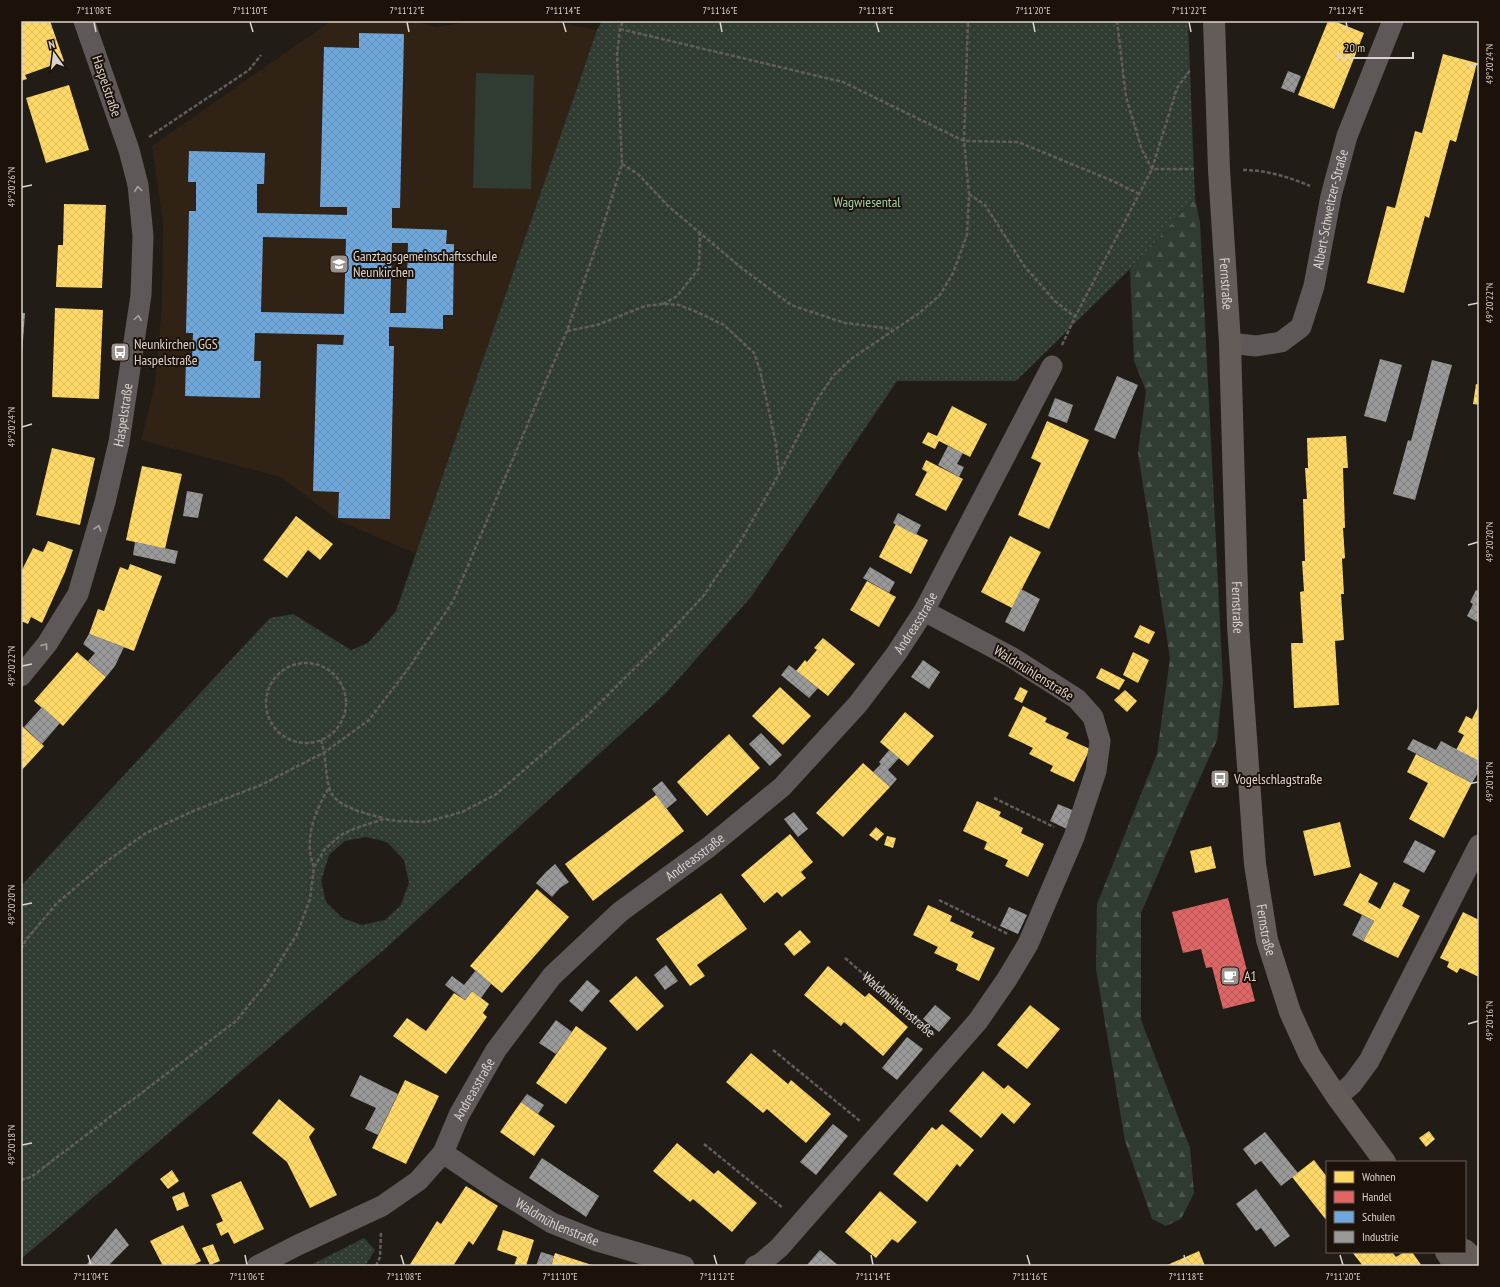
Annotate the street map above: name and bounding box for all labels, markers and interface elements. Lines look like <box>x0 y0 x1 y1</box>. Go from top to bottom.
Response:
text: 7°11'08"E <box>77 4 111 17</box>
text: 7°11'10"E <box>233 4 267 17</box>
text: 7°11'12"E <box>390 4 424 17</box>
text: 7°11'14"E <box>546 4 580 17</box>
text: 7°11'16"E <box>703 4 737 17</box>
text: 7°11'18"E <box>859 4 893 17</box>
text: 7°11'20"E <box>1016 4 1050 17</box>
text: 7°11'22"E <box>1172 4 1206 17</box>
text: 7°11'24"E <box>1329 4 1363 17</box>
north arrow <box>34 34 74 74</box>
scale bar <box>1338 34 1413 60</box>
text: N <box>47 37 56 52</box>
text: 20 m <box>1344 40 1365 55</box>
text: 49°20'24"N <box>1483 44 1496 84</box>
street label: Haspelstraße <box>88 53 126 119</box>
street label: Albert-Schweitzer-Straße <box>1308 147 1352 271</box>
text: 49°20'26"N <box>5 167 18 207</box>
one-way arrow <box>134 185 143 192</box>
park label: Wagwiesental <box>833 193 901 211</box>
place label: Ganztagsgemeinschaftsschule Neunkirchen <box>353 247 498 281</box>
school or university icon: Ganztagsgemeinschaftsschule Neunkirchen <box>328 253 350 275</box>
street label: Fernstraße <box>1216 257 1237 311</box>
text: 49°20'22"N <box>1483 283 1496 323</box>
one-way arrow <box>133 315 142 321</box>
place label: Neunkirchen GGS Haspelstraße <box>134 335 218 369</box>
bus stop icon: Neunkirchen GGS Haspelstraße <box>109 341 131 363</box>
street label: Haspelstraße <box>109 382 137 448</box>
text: 49°20'24"N <box>5 407 18 447</box>
text: 49°20'20"N <box>1483 522 1496 562</box>
one-way arrow <box>93 525 101 531</box>
street label: Fernstraße <box>1228 581 1248 634</box>
street label: Andreasstraße <box>890 589 941 657</box>
street label: Waldmühlenstraße <box>991 641 1078 705</box>
one-way arrow <box>40 643 47 650</box>
text: 49°20'22"N <box>5 646 18 686</box>
text: 49°20'18"N <box>1483 762 1496 802</box>
bus stop icon: Vogelschlagstraße <box>1209 768 1231 790</box>
place label: Vogelschlagstraße <box>1233 770 1323 788</box>
street label: Andreasstraße <box>662 829 728 885</box>
text: 49°20'20"N <box>5 885 18 925</box>
street label: Fernstraße <box>1252 903 1281 958</box>
cafe icon: A1 <box>1219 965 1241 987</box>
place label: A1 <box>1244 967 1257 985</box>
street label: Waldmühlenstraße <box>858 968 939 1041</box>
text: 49°20'16"N <box>1483 1001 1496 1041</box>
street label: Andreasstraße <box>449 1054 499 1123</box>
text: 49°20'18"N <box>5 1125 18 1165</box>
legend <box>1326 1161 1466 1253</box>
text: Wohnen <box>1362 1169 1396 1184</box>
text: Handel <box>1362 1189 1392 1204</box>
street label: Waldmühlenstraße <box>512 1194 602 1250</box>
text: Schulen <box>1362 1209 1395 1224</box>
text: Industrie <box>1362 1229 1399 1244</box>
text: 7°11'04"E <box>74 1270 108 1283</box>
text: 7°11'06"E <box>230 1270 264 1283</box>
text: 7°11'08"E <box>387 1270 421 1283</box>
text: 7°11'10"E <box>543 1270 577 1283</box>
text: 7°11'12"E <box>700 1270 734 1283</box>
text: 7°11'14"E <box>856 1270 890 1283</box>
text: 7°11'16"E <box>1013 1270 1047 1283</box>
text: 7°11'18"E <box>1169 1270 1203 1283</box>
text: 7°11'20"E <box>1326 1270 1360 1283</box>

